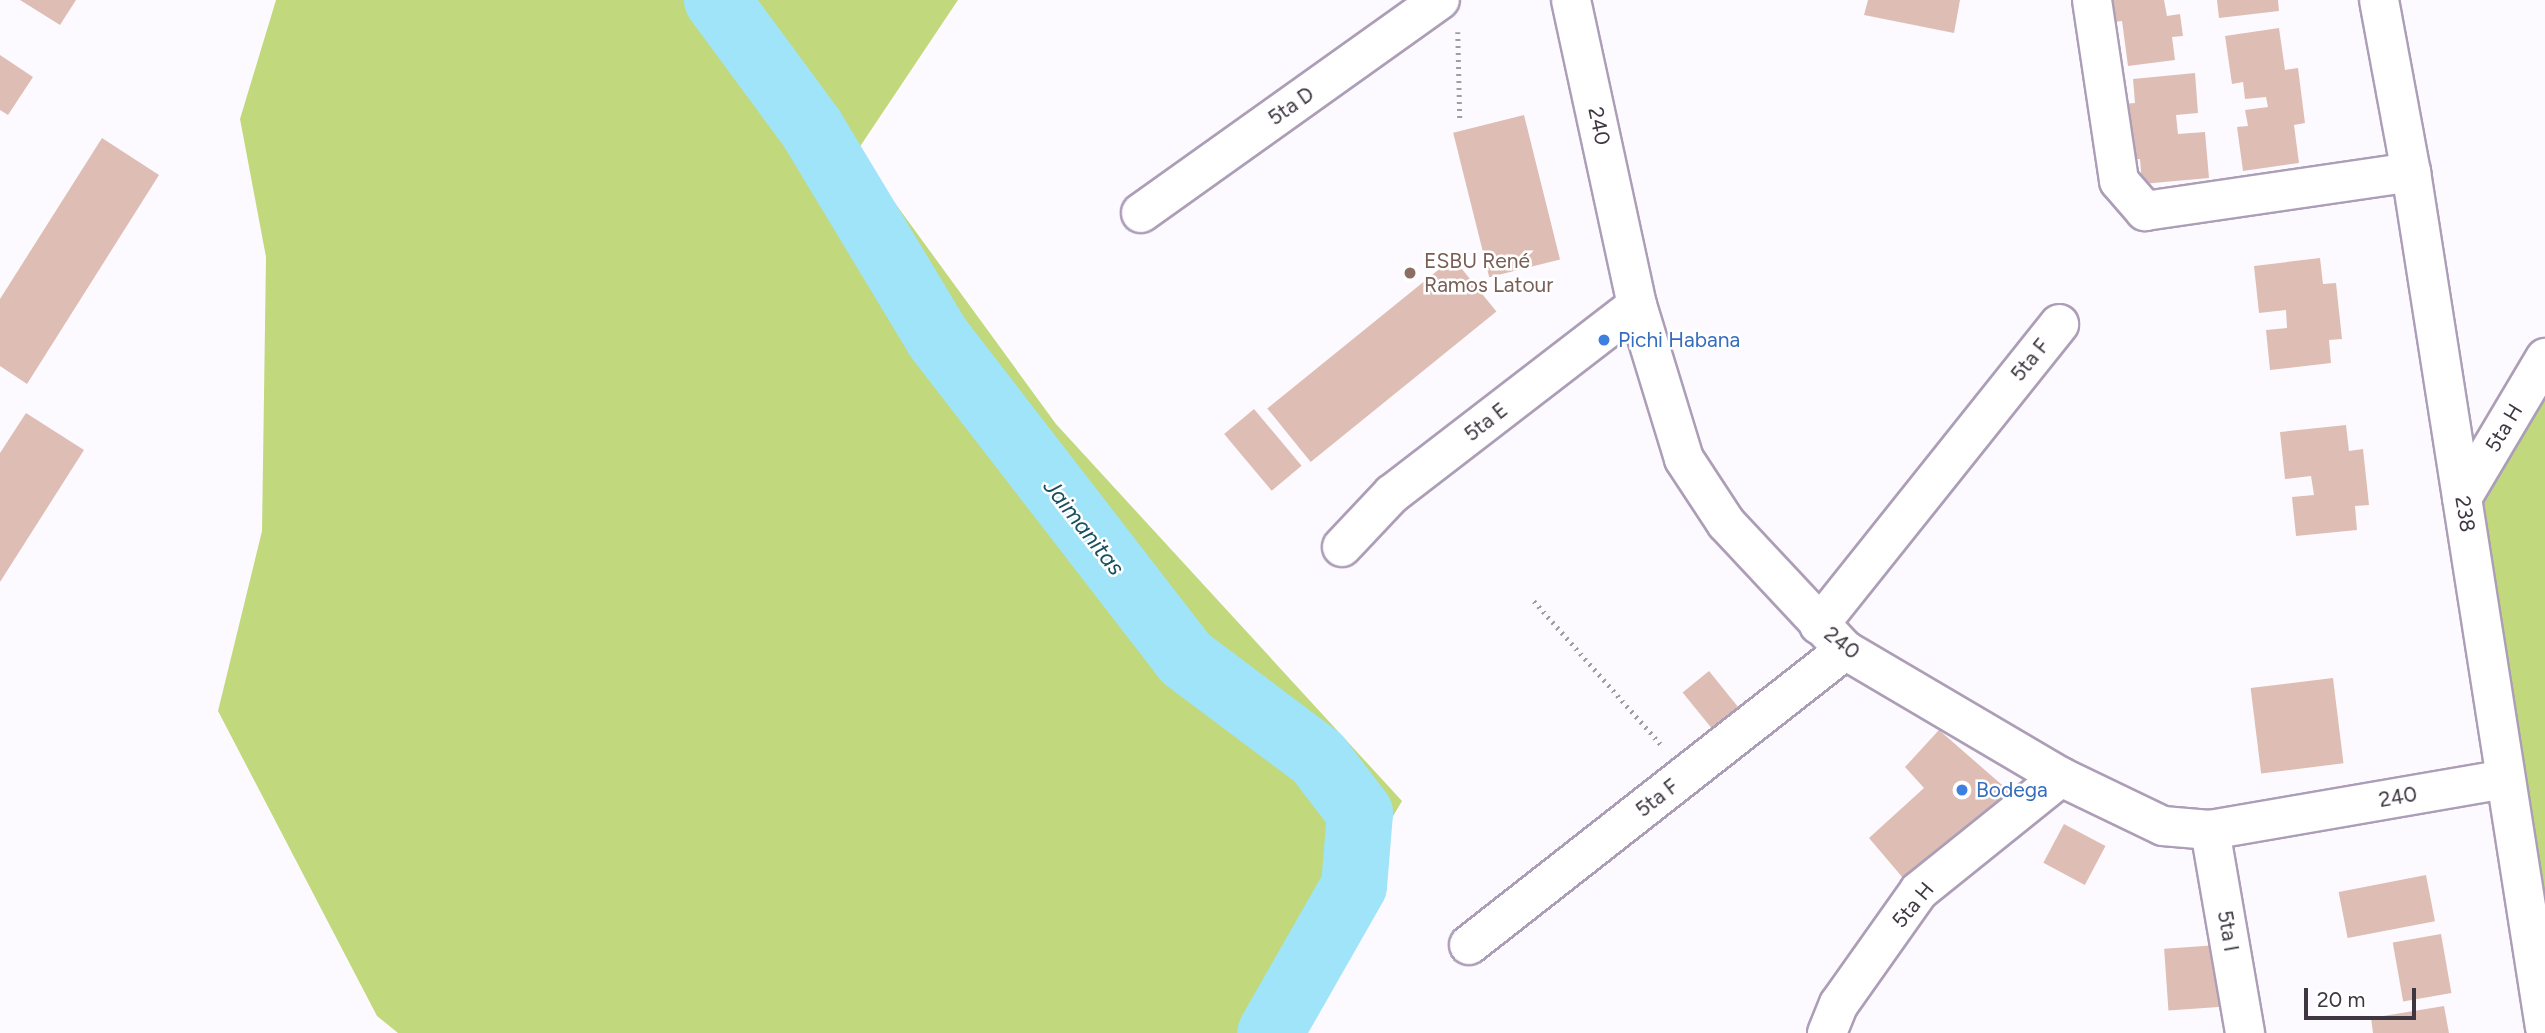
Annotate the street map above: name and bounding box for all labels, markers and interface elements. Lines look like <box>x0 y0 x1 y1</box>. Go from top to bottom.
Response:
street label: 5ta D <box>1263 81 1319 131</box>
street label: 240 <box>1583 105 1615 147</box>
place label: ESBU René Ramos Latour <box>1424 248 1553 298</box>
marker: ESBU René Ramos Latour <box>1402 265 1418 281</box>
place label: Pichi Habana <box>1618 327 1740 353</box>
marker: Pichi Habana <box>1596 332 1612 348</box>
street label: 5ta F <box>2005 334 2055 386</box>
street label: 5ta E <box>1459 397 1513 447</box>
street label: 5ta H <box>2480 399 2528 457</box>
water label: Jaimanitas <box>1038 473 1130 581</box>
street label: 238 <box>2450 494 2480 534</box>
street label: 240 <box>1819 621 1865 665</box>
street label: 5ta F <box>1631 774 1683 822</box>
place label: Bodega <box>1976 777 2048 803</box>
street label: 240 <box>2377 781 2419 813</box>
marker: Bodega <box>1954 782 1970 798</box>
street label: 5ta H <box>1887 877 1939 933</box>
street label: 5ta I <box>2212 908 2244 954</box>
scale bar <box>2307 974 2419 1018</box>
text: 20 m <box>2317 987 2365 1012</box>

